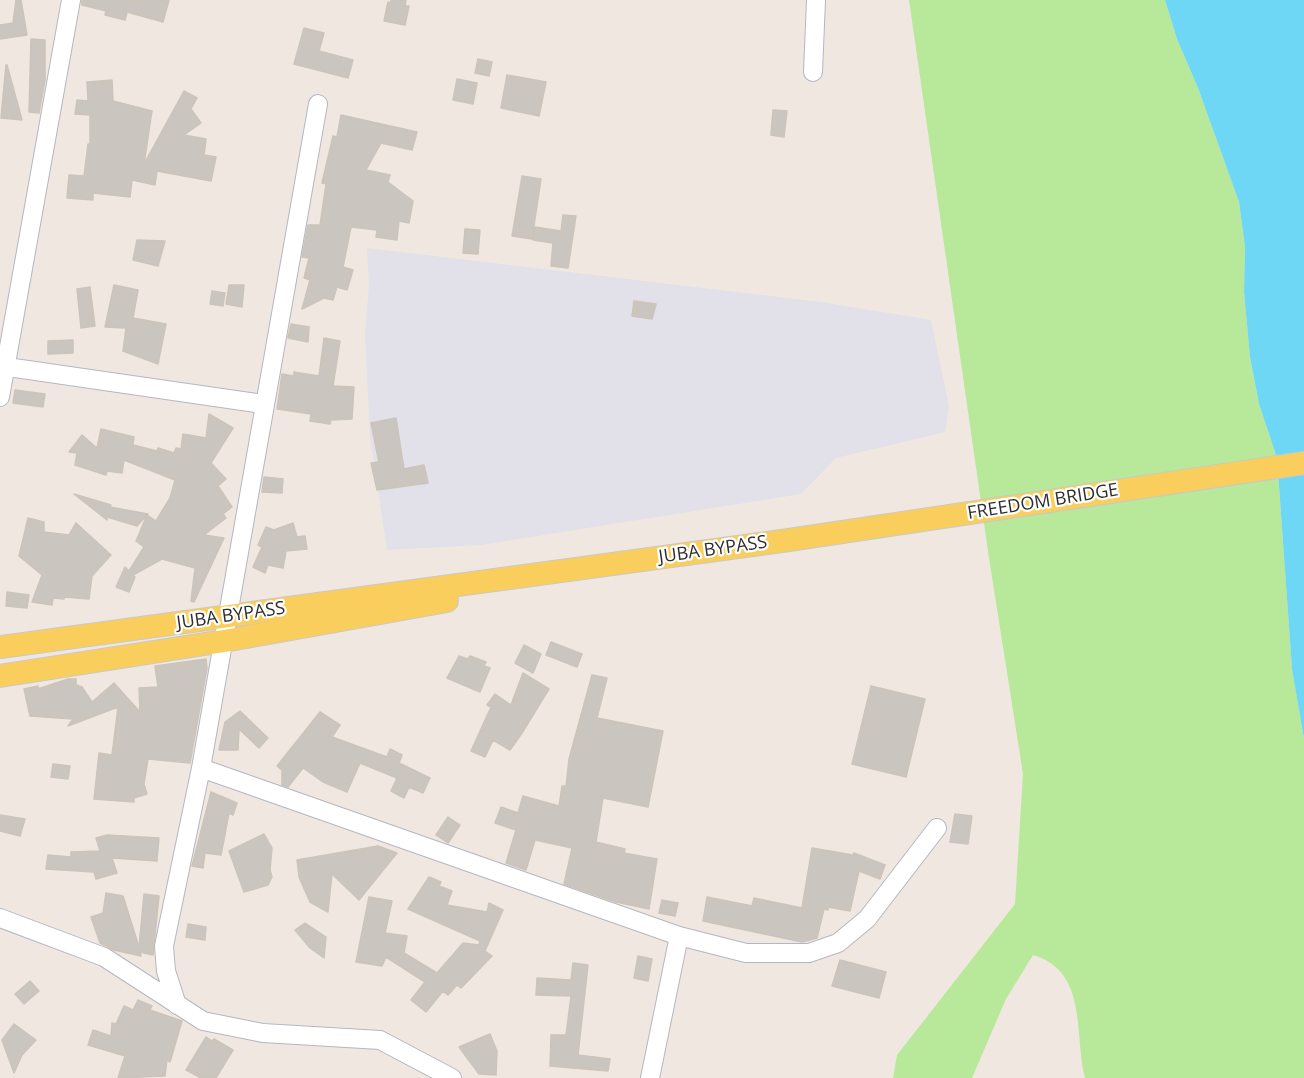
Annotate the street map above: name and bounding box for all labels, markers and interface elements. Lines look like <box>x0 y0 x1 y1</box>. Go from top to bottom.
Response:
street label: FREEDOM BRIDGE <box>966 479 1120 525</box>
street label: JUBA BYPASS <box>657 532 769 568</box>
street label: JUBA BYPASS <box>175 598 287 634</box>

